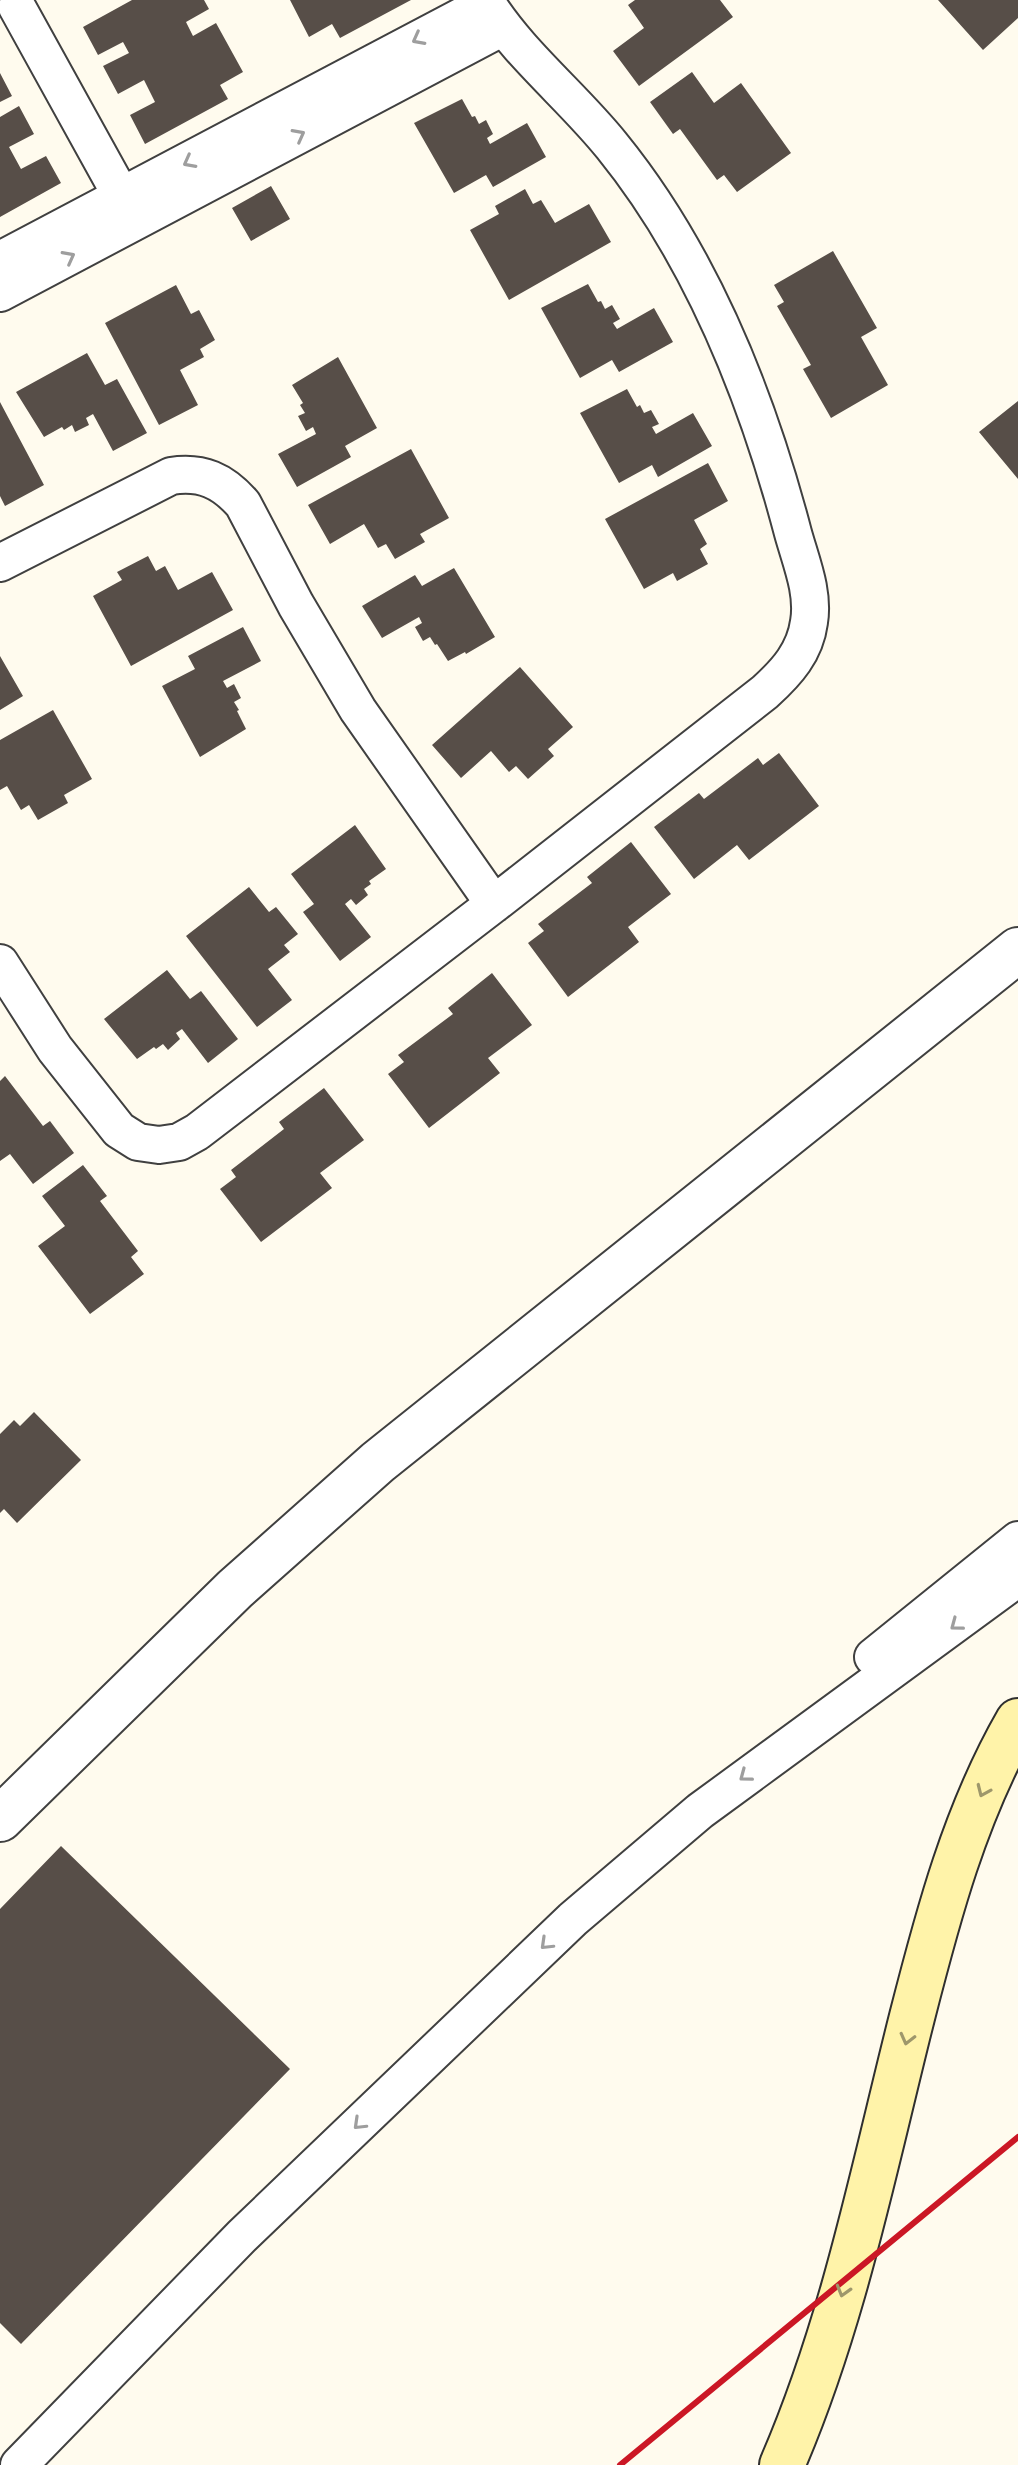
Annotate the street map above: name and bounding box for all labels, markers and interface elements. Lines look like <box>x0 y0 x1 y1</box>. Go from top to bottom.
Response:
one-way arrow <box>412 30 426 45</box>
one-way arrow <box>290 129 305 144</box>
one-way arrow <box>182 152 197 167</box>
one-way arrow <box>61 251 76 266</box>
one-way arrow <box>950 1615 965 1629</box>
one-way arrow <box>739 1767 753 1781</box>
one-way arrow <box>977 1782 993 1797</box>
one-way arrow <box>541 1935 555 1950</box>
one-way arrow <box>899 2031 916 2045</box>
one-way arrow <box>353 2115 368 2129</box>
one-way arrow <box>836 2283 852 2297</box>

